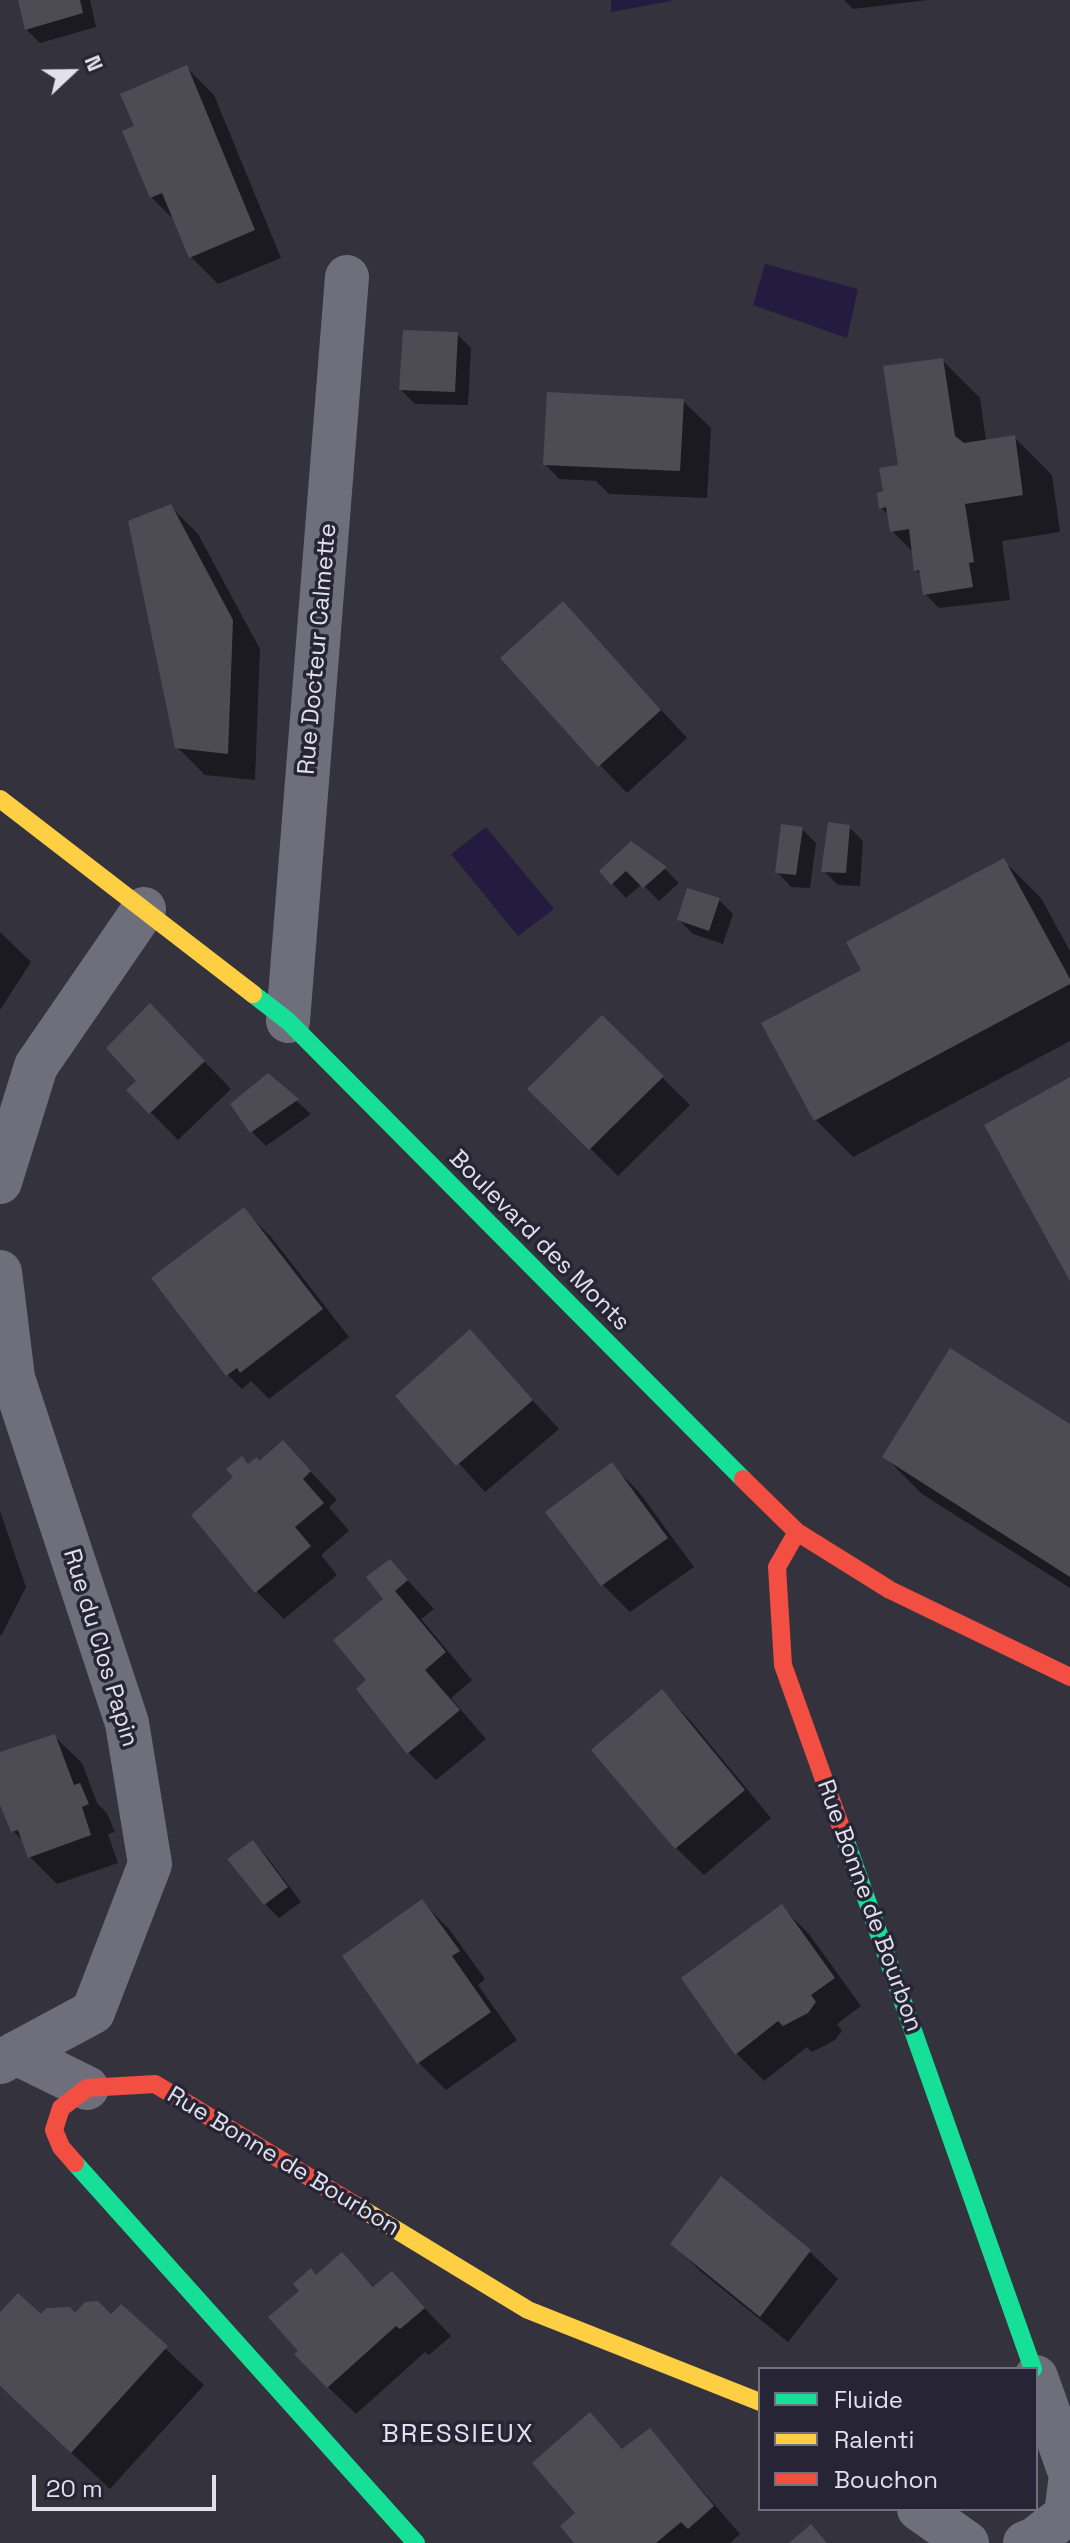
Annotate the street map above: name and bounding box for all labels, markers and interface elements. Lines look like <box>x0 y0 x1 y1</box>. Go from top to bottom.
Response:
north arrow <box>32 32 112 112</box>
text: N <box>79 51 110 75</box>
street label: Rue Docteur Calmette <box>293 522 343 776</box>
street label: Boulevard des Monts <box>443 1145 635 1337</box>
street label: Rue du Clos Papin <box>56 1546 144 1750</box>
street label: Rue Bonne de Bourbon <box>810 1776 928 2036</box>
street label: Rue Bonne de Bourbon <box>162 2081 404 2243</box>
legend <box>758 2367 1038 2511</box>
text: Fluide <box>834 2384 903 2415</box>
district label: BRESSIEUX <box>382 2419 534 2451</box>
text: Ralenti <box>834 2424 914 2455</box>
scale bar <box>36 2459 220 2509</box>
text: Bouchon <box>834 2464 938 2495</box>
text: 20 m <box>46 2473 103 2504</box>

